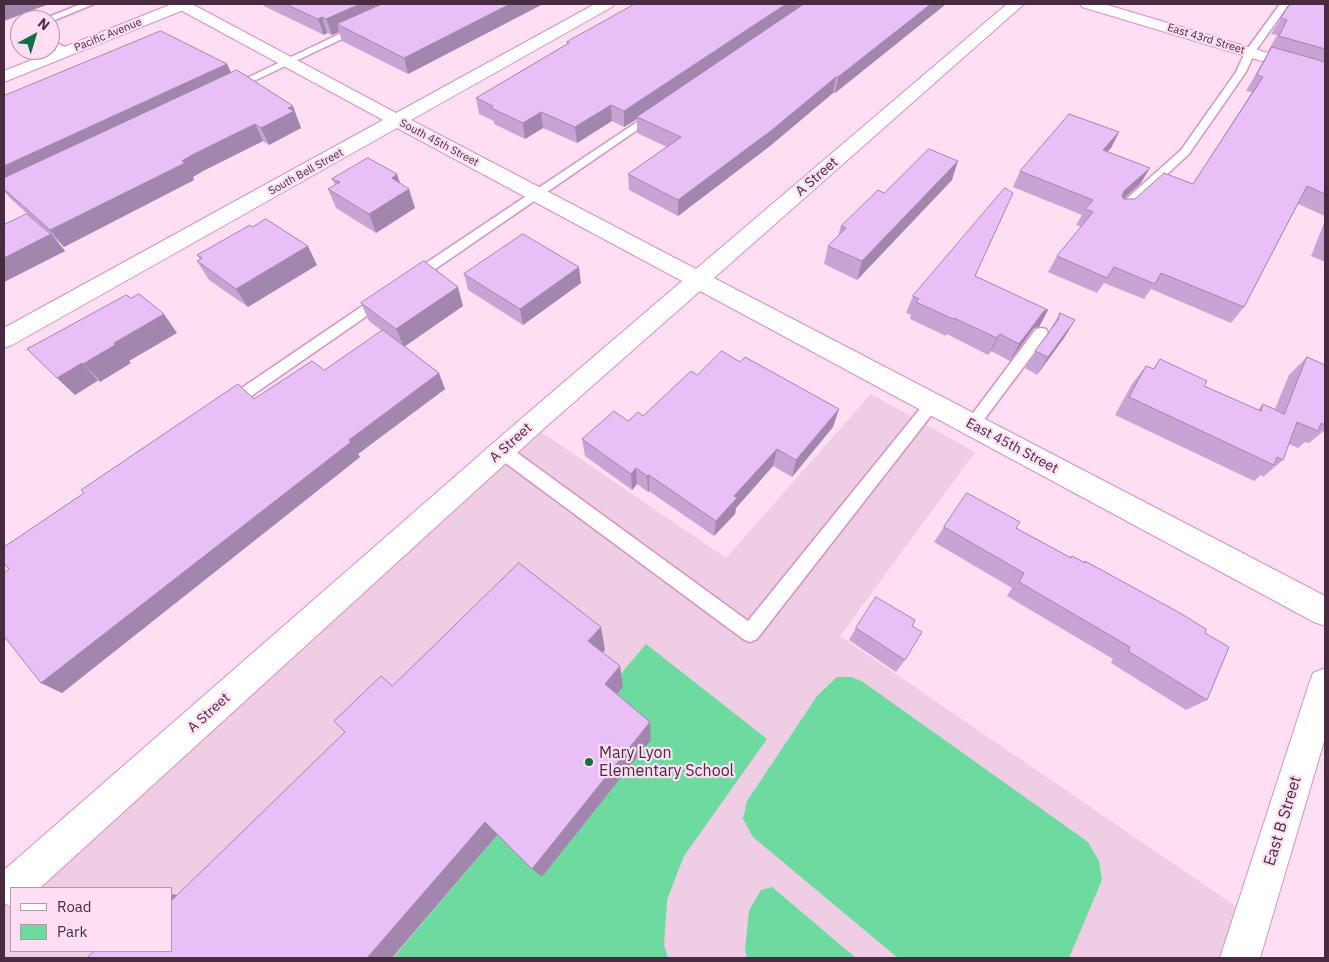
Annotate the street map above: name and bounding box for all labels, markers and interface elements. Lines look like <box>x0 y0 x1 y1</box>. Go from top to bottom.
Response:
north arrow <box>10 10 60 60</box>
text: N <box>34 14 53 34</box>
street label: Pacific Avenue <box>72 15 144 55</box>
street label: East 43rd Street <box>1166 21 1246 57</box>
street label: South 45th Street <box>397 117 481 169</box>
street label: South Bell Street <box>266 146 346 198</box>
street label: A Street <box>792 154 842 200</box>
street label: East 45th Street <box>963 415 1061 477</box>
street label: A Street <box>487 420 535 466</box>
street label: A Street <box>185 690 233 736</box>
place label: Mary Lyon Elementary School <box>599 743 734 781</box>
marker: Mary Lyon Elementary School <box>583 756 595 768</box>
street label: East B Street <box>1260 774 1306 868</box>
legend <box>10 887 172 952</box>
text: Road <box>57 897 92 916</box>
text: Park <box>57 922 87 941</box>

